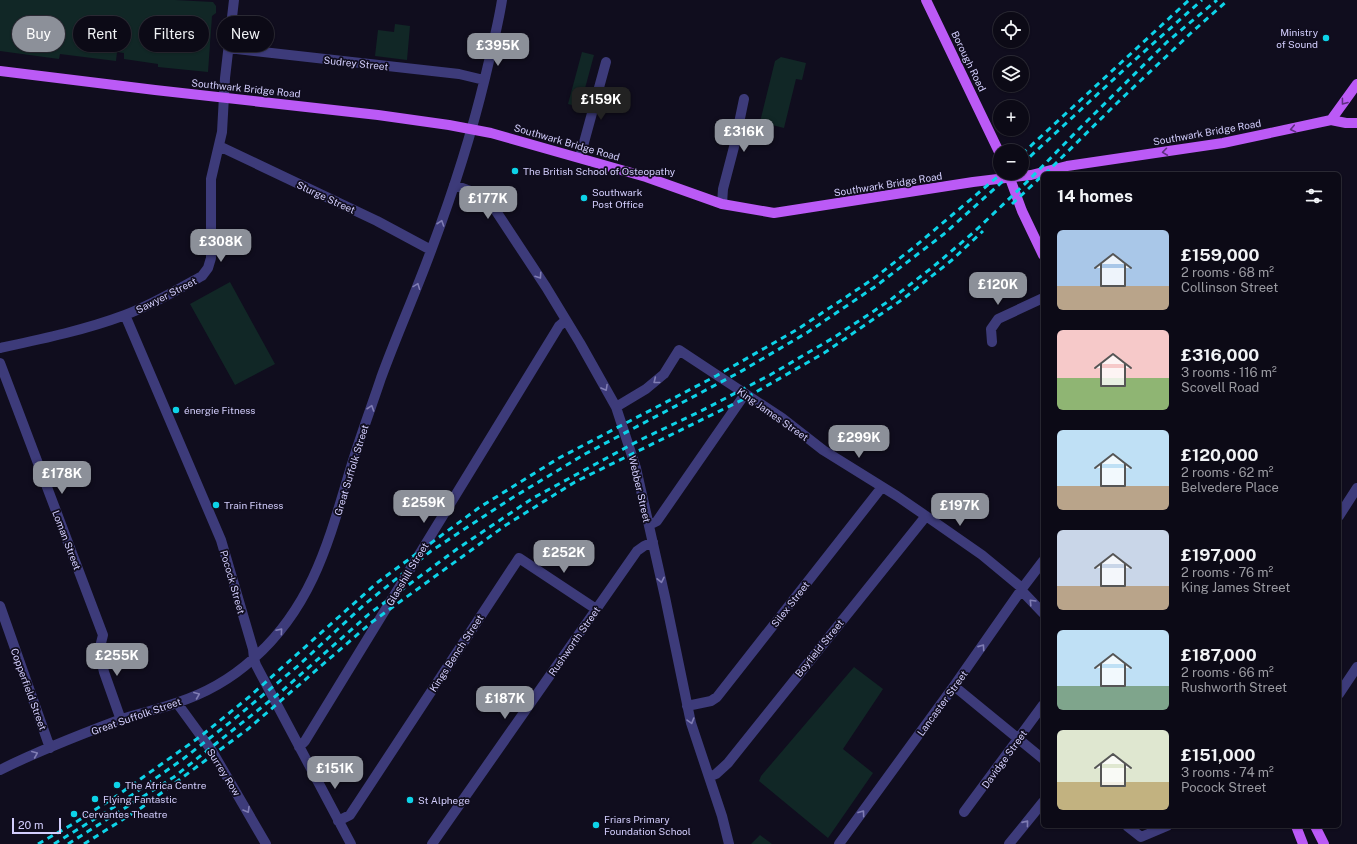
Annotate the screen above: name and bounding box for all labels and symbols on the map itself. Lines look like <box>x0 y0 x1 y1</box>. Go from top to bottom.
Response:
place label: Ministry of Sound <box>1276 26 1319 50</box>
street label: Borough Road <box>949 29 989 93</box>
pin: £395K <box>470 33 526 67</box>
marker: Ministry of Sound <box>1321 33 1331 43</box>
street label: Sudrey Street <box>323 54 389 72</box>
street label: Southwark Bridge Road <box>191 76 301 100</box>
pin: £159K <box>573 87 629 121</box>
one-way arrow <box>1342 97 1349 104</box>
street label: Southwark Bridge Road <box>1152 117 1262 147</box>
pin: £316K <box>716 119 772 153</box>
street label: Southwark Bridge Road <box>513 121 621 163</box>
one-way arrow <box>1290 124 1296 132</box>
one-way arrow <box>1162 147 1168 156</box>
place label: The British School of Osteopathy <box>523 165 676 177</box>
marker: The British School of Osteopathy <box>510 166 520 176</box>
street label: Southwark Bridge Road <box>833 169 943 198</box>
street label: Sturge Street <box>295 178 357 216</box>
pin: £177K <box>460 186 516 220</box>
place label: Southwark Post Office <box>592 186 644 210</box>
marker: Southwark Post Office <box>579 193 589 203</box>
one-way arrow <box>436 219 445 226</box>
pin: £308K <box>193 229 249 263</box>
one-way arrow <box>534 272 542 279</box>
pin: £120K <box>970 272 1026 306</box>
street label: Sawyer Street <box>134 275 198 315</box>
one-way arrow <box>412 283 420 291</box>
one-way arrow <box>654 376 661 383</box>
one-way arrow <box>601 384 608 391</box>
street label: King James Street <box>735 385 811 443</box>
place label: énergie Fitness <box>184 404 255 416</box>
one-way arrow <box>366 404 374 411</box>
marker: énergie Fitness <box>171 405 181 415</box>
street label: Great Suffolk Street <box>331 423 371 517</box>
pin: £299K <box>831 425 887 459</box>
street label: Webber Street <box>627 455 654 524</box>
pin: £178K <box>34 461 90 495</box>
pin: £259K <box>396 490 452 524</box>
pin: £197K <box>932 493 988 527</box>
place label: Train Fitness <box>224 499 283 511</box>
marker: Train Fitness <box>211 500 221 510</box>
street label: Loman Street <box>50 509 84 572</box>
street label: Glasshill Street <box>383 540 431 608</box>
pin: £252K <box>536 540 592 574</box>
street label: Pocock Street <box>218 549 248 615</box>
one-way arrow <box>657 577 665 584</box>
street label: Silex Street <box>768 579 812 629</box>
one-way arrow <box>1029 599 1037 607</box>
street label: Rushworth Street <box>546 604 602 678</box>
street label: Kings Bench Street <box>427 612 485 694</box>
street label: Boyfield Street <box>792 617 846 679</box>
one-way arrow <box>276 628 283 635</box>
pin: £255K <box>89 643 145 677</box>
one-way arrow <box>977 644 984 651</box>
street label: Copperfield Street <box>9 646 49 732</box>
street label: Lancaster Street <box>914 668 970 738</box>
pin: £187K <box>477 686 533 720</box>
one-way arrow <box>192 692 200 700</box>
street label: Great Suffolk Street <box>89 695 183 737</box>
one-way arrow <box>686 718 695 725</box>
street label: Davidge Street <box>979 727 1029 790</box>
street label: Surrey Row <box>205 746 243 798</box>
one-way arrow <box>32 750 39 758</box>
pin: £151K <box>307 756 363 790</box>
place label: The Africa Centre <box>125 779 207 791</box>
marker: The Africa Centre <box>112 780 122 790</box>
place label: Flying Fantastic <box>103 793 177 805</box>
marker: Flying Fantastic <box>90 794 100 804</box>
place label: St Alphege <box>418 794 470 806</box>
marker: St Alphege <box>405 795 415 805</box>
one-way arrow <box>243 806 250 813</box>
place label: Cervantes Theatre <box>82 808 168 820</box>
marker: Cervantes Theatre <box>69 809 79 819</box>
one-way arrow <box>857 810 864 817</box>
place label: Friars Primary Foundation School <box>604 813 691 837</box>
scale bar <box>12 816 61 835</box>
marker: Friars Primary Foundation School <box>591 820 601 830</box>
one-way arrow <box>1021 820 1028 827</box>

